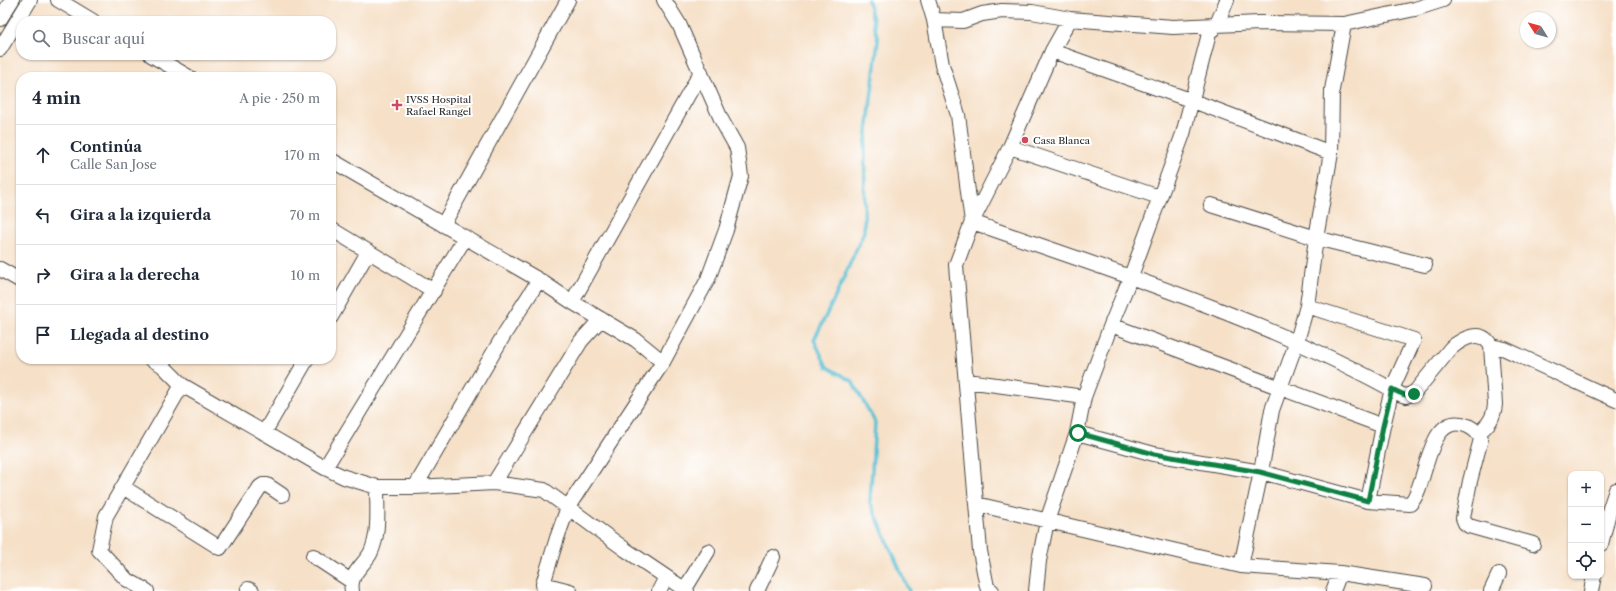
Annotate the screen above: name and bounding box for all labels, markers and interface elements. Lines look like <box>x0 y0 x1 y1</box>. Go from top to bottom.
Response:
north arrow <box>1520 12 1556 48</box>
search box <box>16 16 336 60</box>
icon: search <box>30 27 52 49</box>
text: Buscar aquí <box>62 29 145 48</box>
text: 4 min <box>32 88 81 108</box>
text: A pie · 250 m <box>239 90 320 106</box>
place label: IVSS Hospital Rafael Rangel <box>406 93 471 118</box>
marker: IVSS Hospital Rafael Rangel <box>391 99 403 111</box>
place label: Casa Blanca <box>1033 134 1091 147</box>
marker: Casa Blanca <box>1020 135 1030 145</box>
text: Continúa <box>70 137 142 156</box>
icon: ahead <box>32 144 54 166</box>
text: 170 m <box>284 147 320 163</box>
text: Calle San Jose <box>70 156 157 172</box>
icon: left <box>32 204 54 226</box>
text: Gira a la izquierda <box>70 205 211 224</box>
text: 70 m <box>290 207 320 223</box>
icon: right <box>32 264 54 286</box>
text: Gira a la derecha <box>70 265 200 284</box>
text: 10 m <box>291 267 320 283</box>
icon: arrive <box>32 324 54 346</box>
text: Llegada al destino <box>70 325 209 344</box>
route end <box>1405 385 1423 403</box>
route start <box>1069 424 1087 442</box>
map controls <box>1568 471 1604 579</box>
button: + <box>1568 471 1604 507</box>
button: − <box>1568 507 1604 543</box>
button: locate <box>1568 543 1604 579</box>

